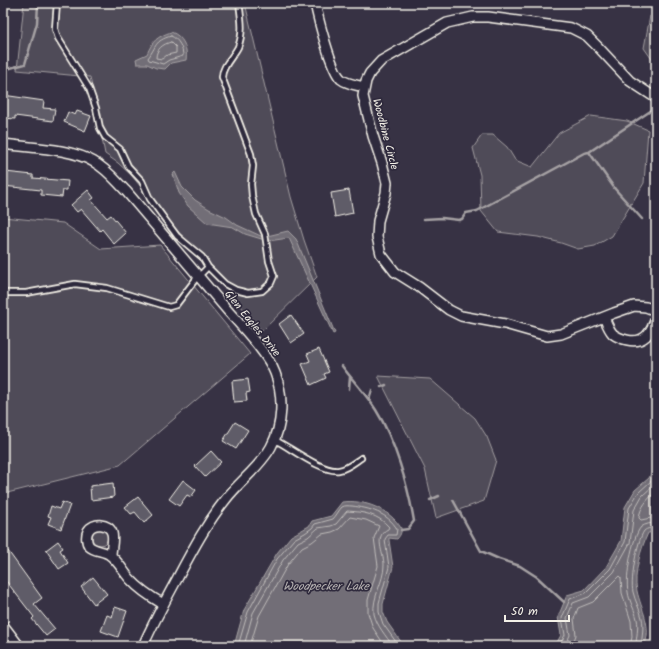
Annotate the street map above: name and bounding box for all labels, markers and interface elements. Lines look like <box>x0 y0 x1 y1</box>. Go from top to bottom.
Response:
street label: Woodbine Circle <box>367 97 403 172</box>
street label: Glen Eagles Drive <box>220 286 285 361</box>
water label: Woodpecker Lake <box>283 577 370 596</box>
scale bar <box>505 597 569 623</box>
text: 50 m <box>511 602 538 621</box>

